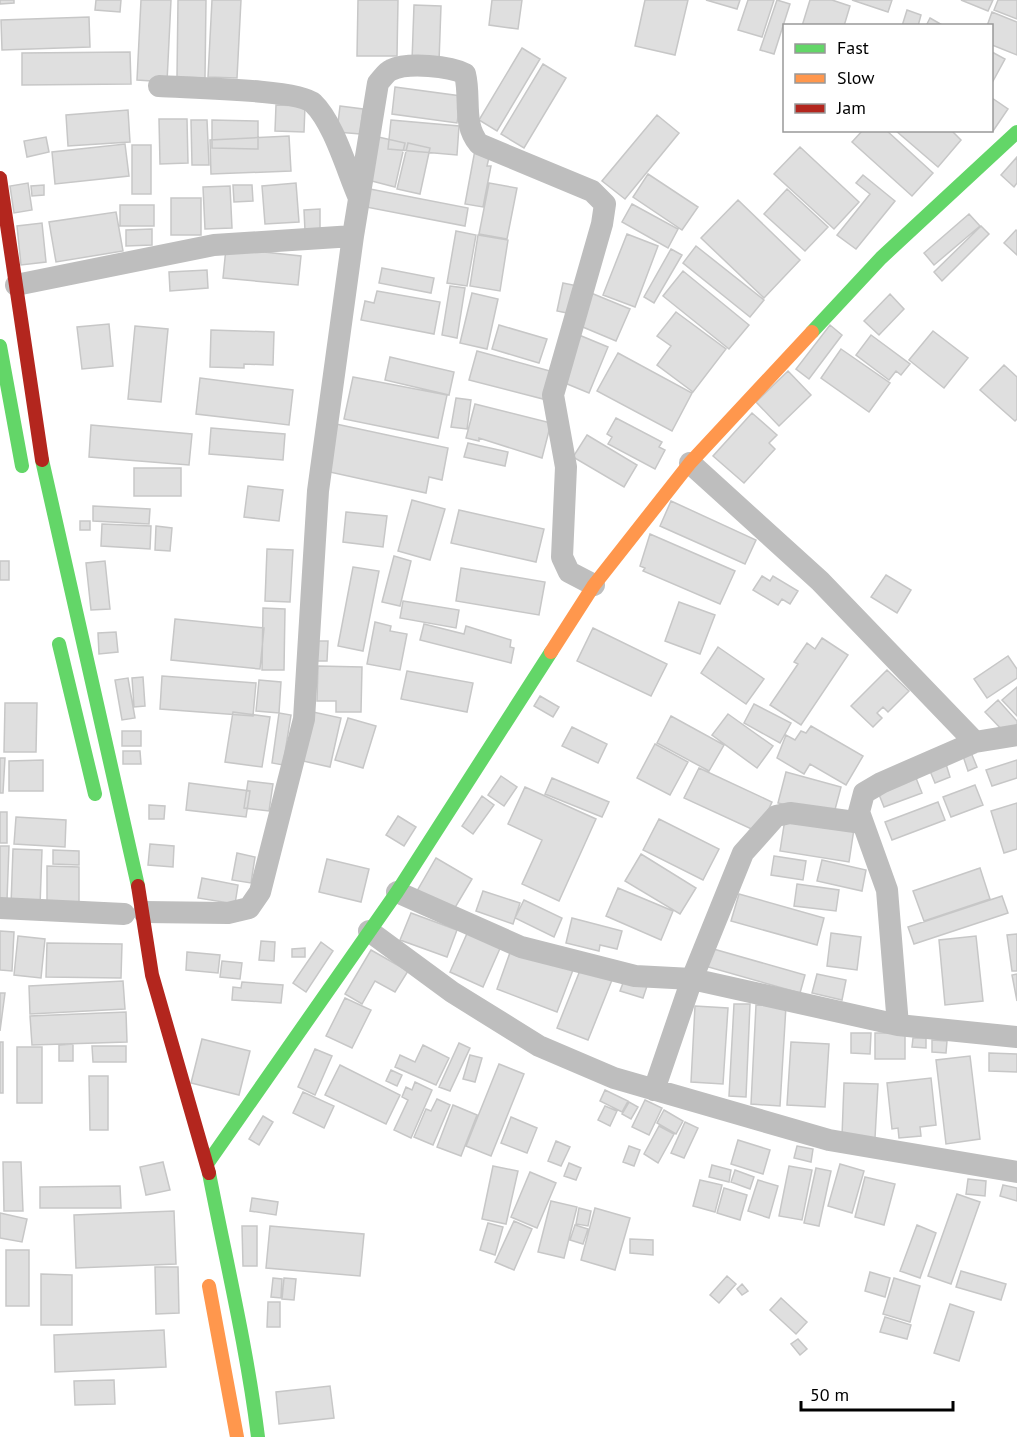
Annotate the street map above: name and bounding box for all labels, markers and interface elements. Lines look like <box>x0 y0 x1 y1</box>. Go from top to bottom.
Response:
legend <box>783 24 993 132</box>
text: Fast <box>837 36 869 59</box>
text: Slow <box>837 66 875 89</box>
text: Jam <box>836 96 866 119</box>
scale bar <box>801 1374 952 1412</box>
text: 50 m <box>810 1383 849 1406</box>

